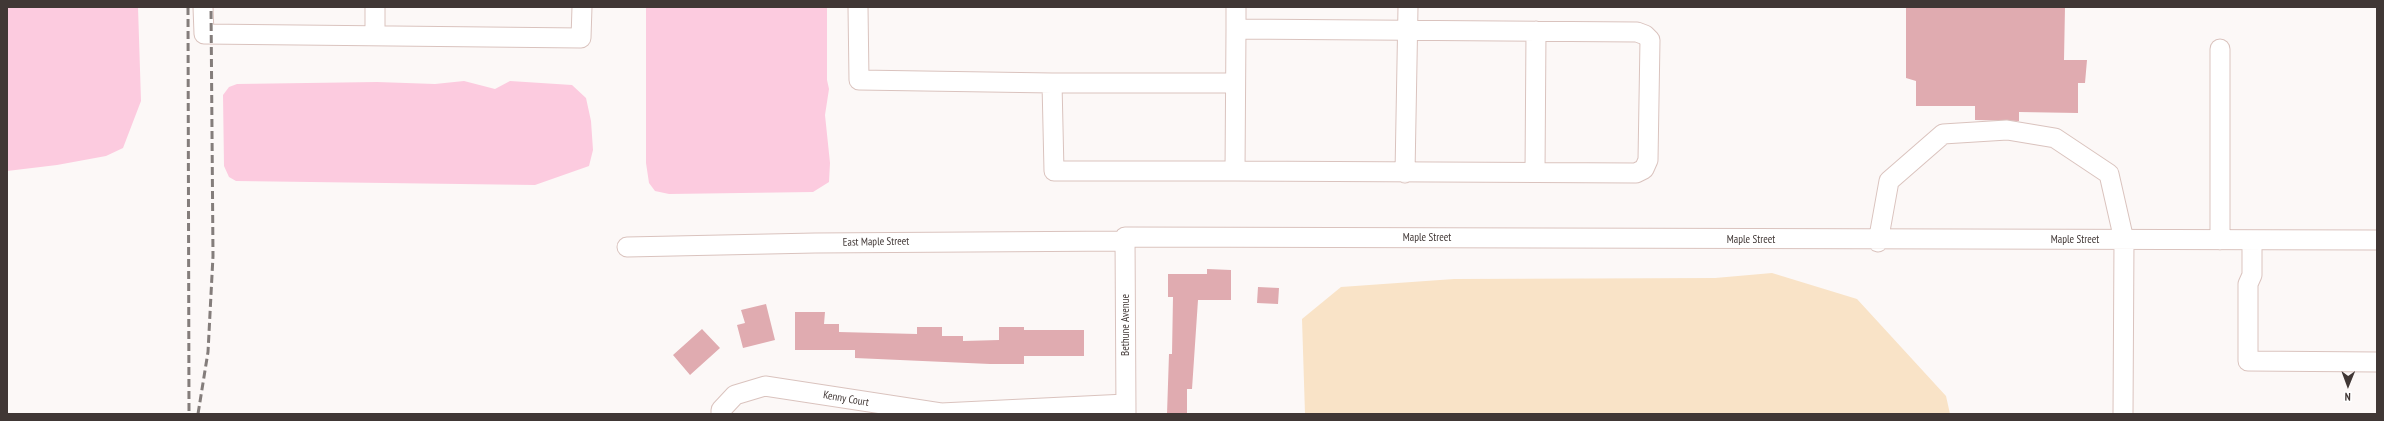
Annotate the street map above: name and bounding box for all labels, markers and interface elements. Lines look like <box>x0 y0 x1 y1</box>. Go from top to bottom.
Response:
street label: Maple Street <box>1403 231 1451 245</box>
street label: Maple Street <box>1727 233 1775 247</box>
street label: Maple Street <box>2051 233 2099 247</box>
street label: East Maple Street <box>843 235 909 249</box>
street label: Bethune Avenue <box>1119 294 1133 356</box>
north arrow <box>2328 365 2368 405</box>
street label: Kenny Court <box>822 388 870 410</box>
text: N <box>2345 390 2351 404</box>

